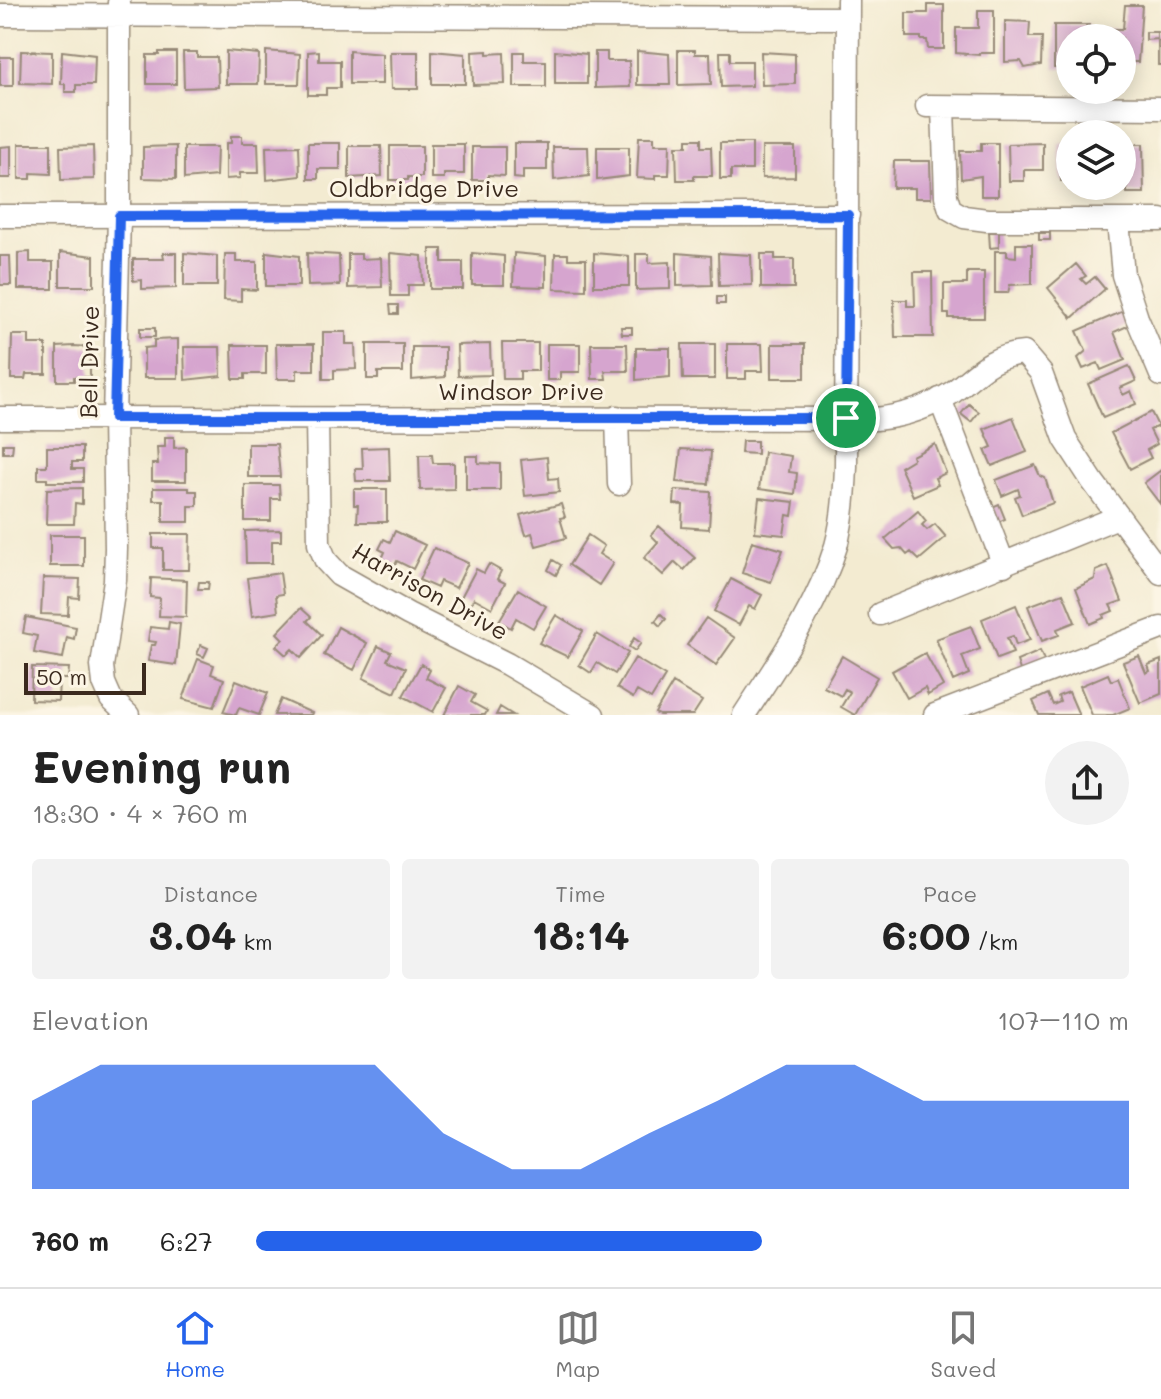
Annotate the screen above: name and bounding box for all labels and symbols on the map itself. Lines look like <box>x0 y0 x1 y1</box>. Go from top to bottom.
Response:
street label: Oldbridge Drive <box>329 172 519 203</box>
street label: Bell Drive <box>72 305 105 419</box>
street label: Windsor Drive <box>438 375 604 406</box>
pin <box>812 384 880 452</box>
street label: Harrison Drive <box>347 535 514 646</box>
scale bar <box>24 659 146 695</box>

